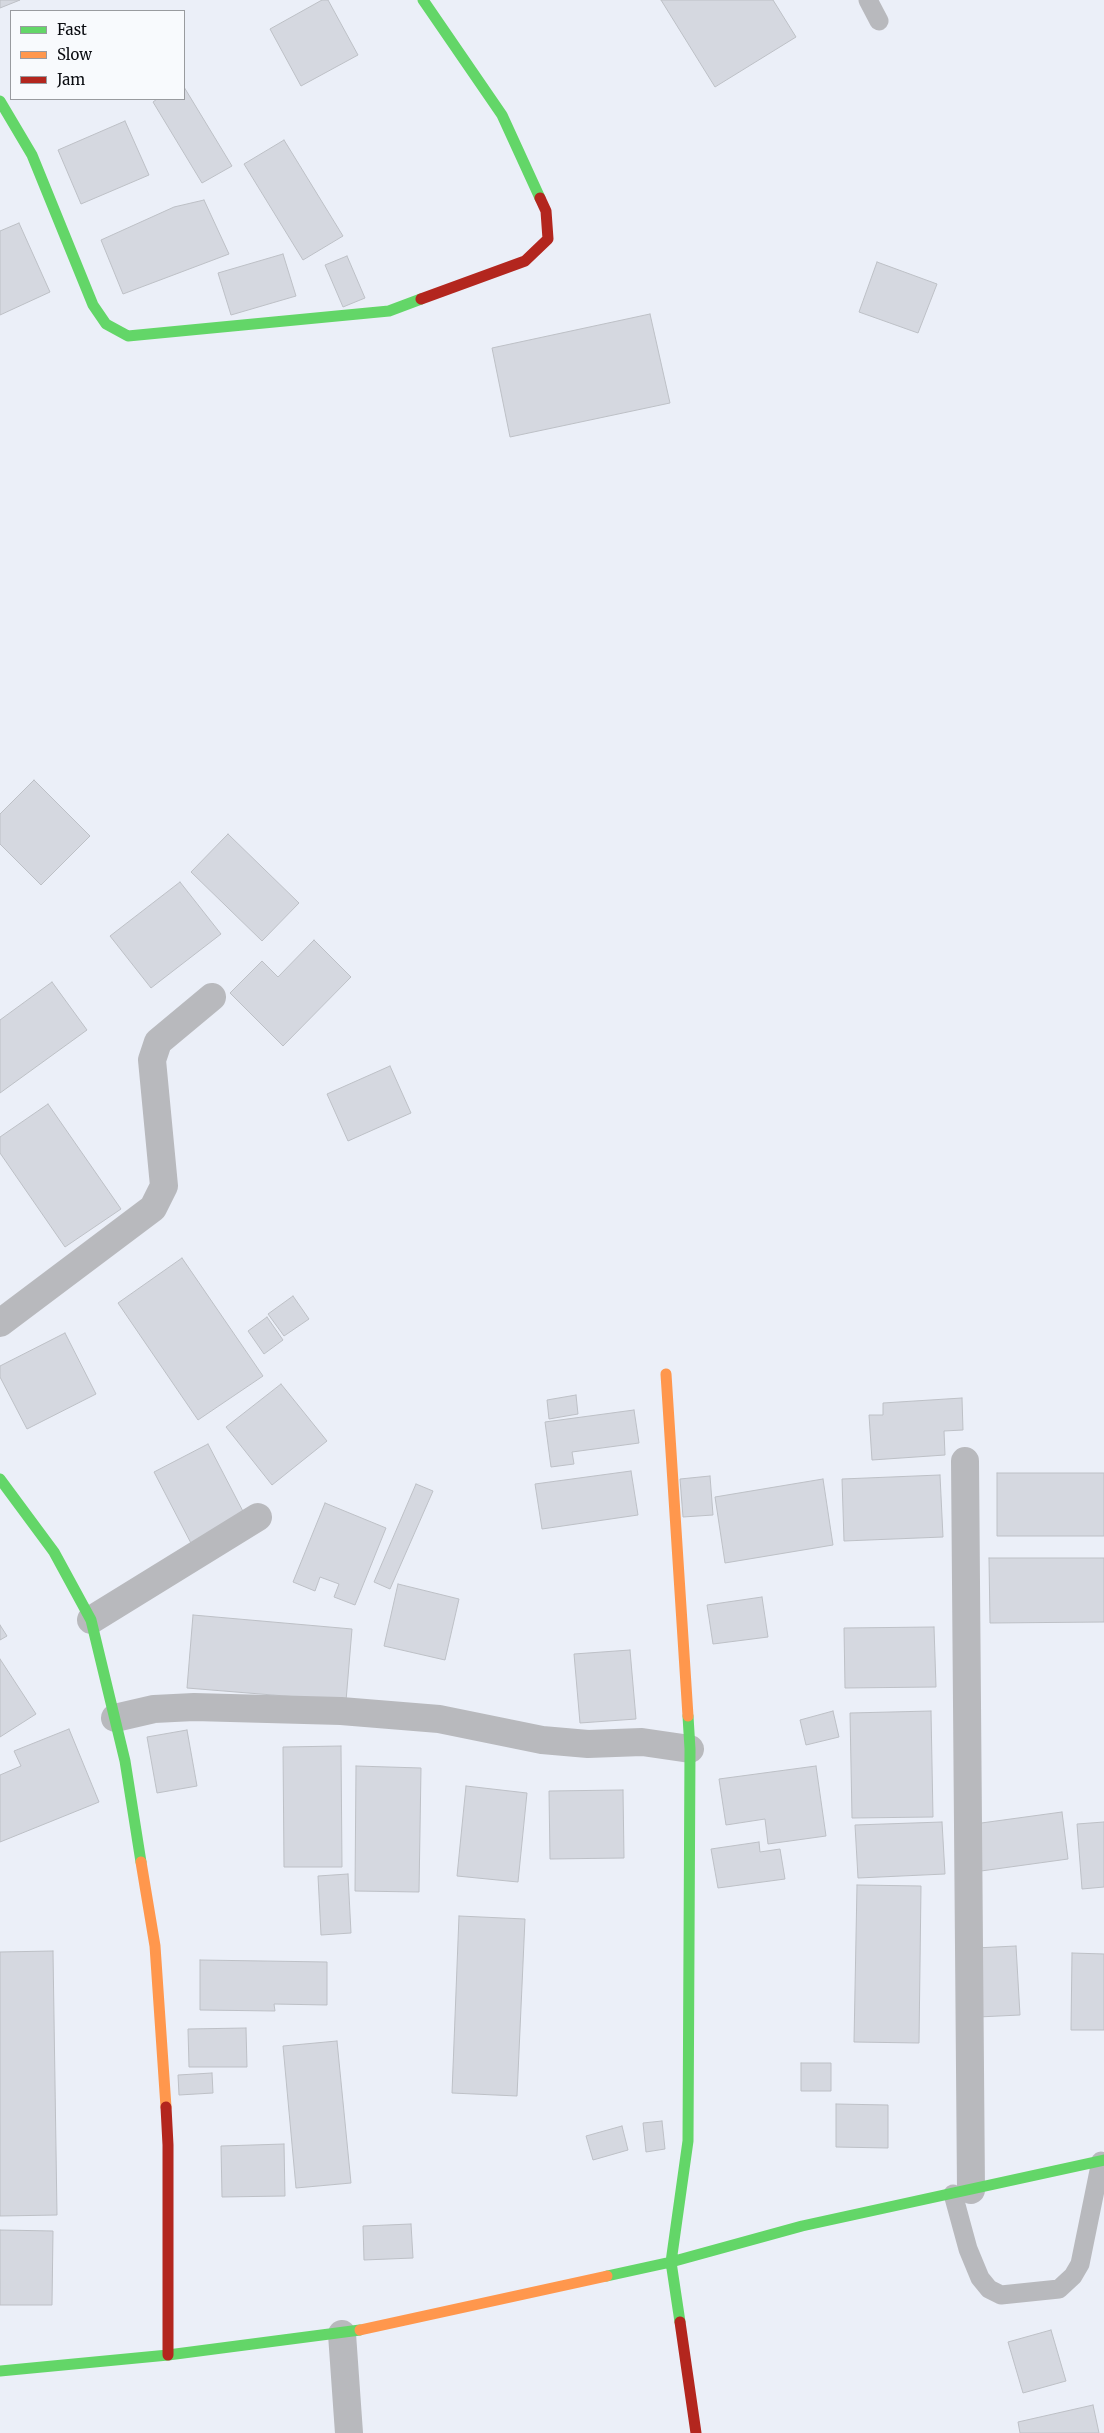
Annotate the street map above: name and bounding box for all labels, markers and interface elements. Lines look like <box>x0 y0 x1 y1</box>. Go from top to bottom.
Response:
legend <box>10 10 185 100</box>
text: Fast <box>57 20 87 39</box>
text: Slow <box>57 45 92 64</box>
text: Jam <box>57 70 85 89</box>

